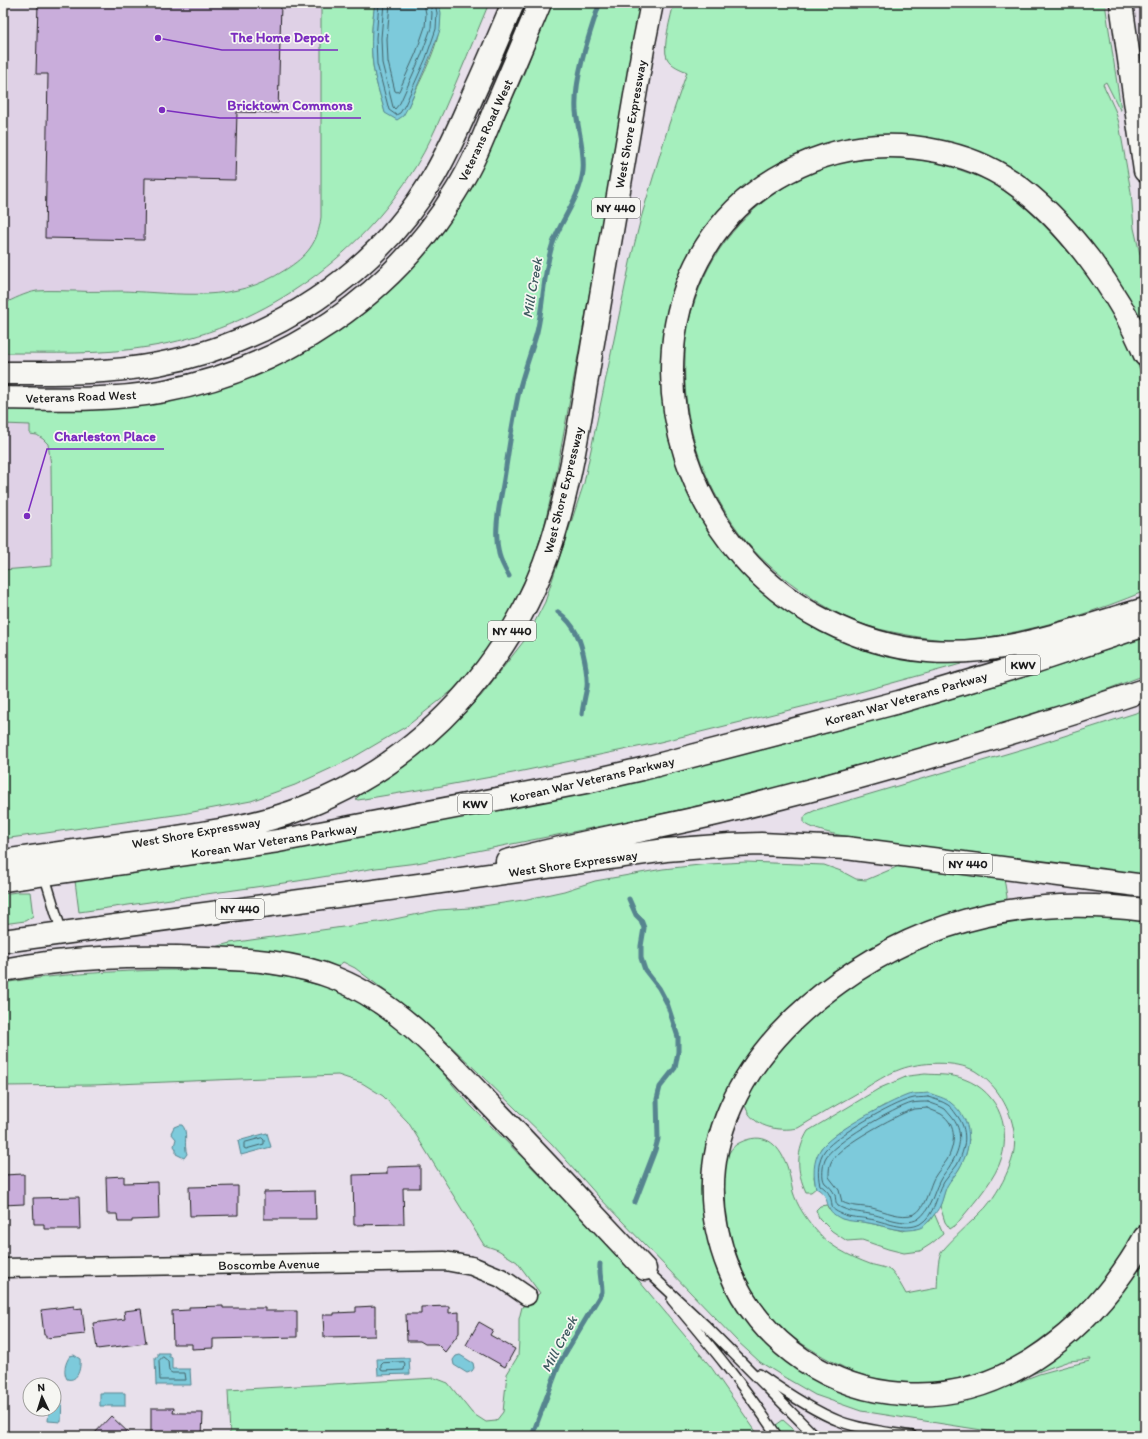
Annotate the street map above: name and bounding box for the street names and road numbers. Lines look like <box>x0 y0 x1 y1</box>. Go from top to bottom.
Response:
street label: West Shore Expressway <box>612 59 649 189</box>
street label: Veterans Road West <box>455 77 516 184</box>
road number: NY 440 <box>592 198 640 218</box>
street label: Veterans Road West <box>25 387 137 406</box>
street label: West Shore Expressway <box>540 425 587 555</box>
road number: NY 440 <box>488 621 536 641</box>
road number: KWV <box>1006 655 1040 675</box>
street label: Korean War Veterans Parkway <box>823 668 989 729</box>
street label: Korean War Veterans Parkway <box>508 753 676 806</box>
road number: KWV <box>458 794 492 814</box>
street label: West Shore Expressway <box>131 814 261 851</box>
street label: Korean War Veterans Parkway <box>190 820 358 861</box>
street label: West Shore Expressway <box>508 847 639 880</box>
road number: NY 440 <box>944 854 992 874</box>
road number: NY 440 <box>216 899 264 919</box>
street label: Boscombe Avenue <box>218 1256 320 1273</box>

